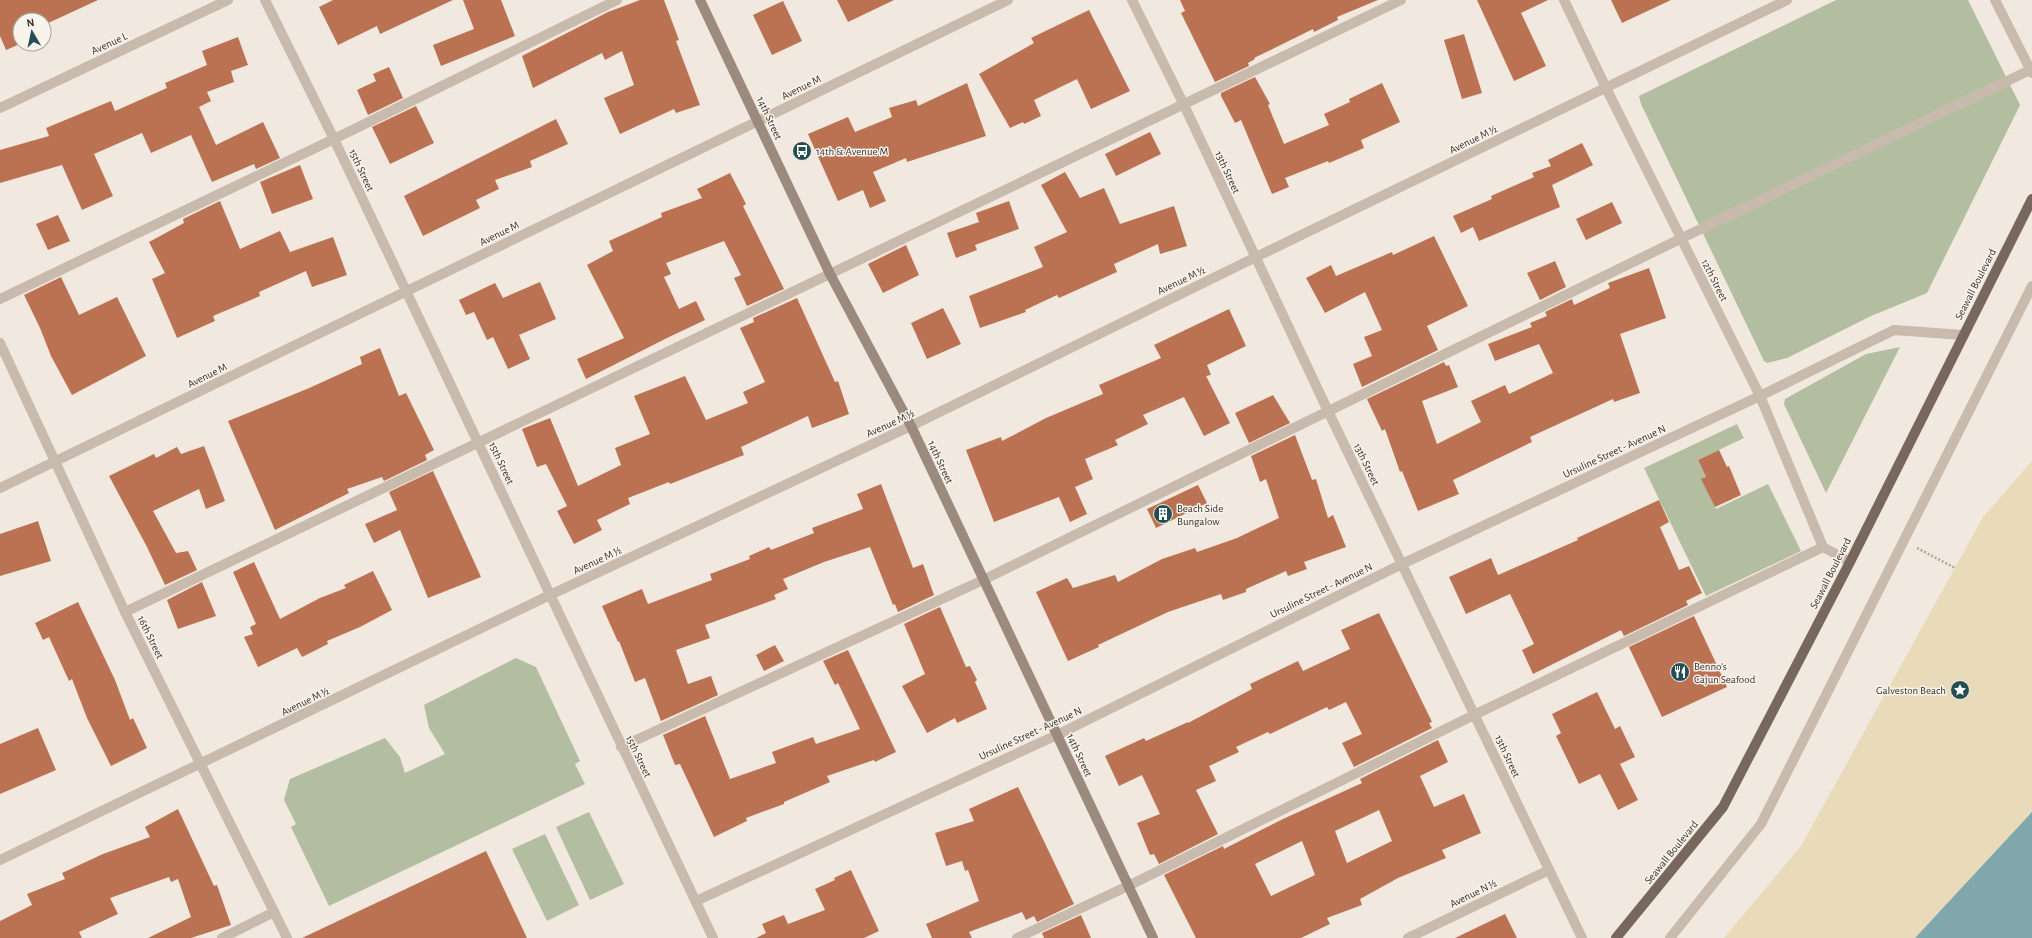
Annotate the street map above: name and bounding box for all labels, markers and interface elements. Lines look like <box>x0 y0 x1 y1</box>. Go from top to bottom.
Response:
north arrow <box>12 12 52 52</box>
text: N <box>26 17 35 29</box>
street label: Avenue L <box>89 30 129 57</box>
street label: Avenue M <box>780 73 823 102</box>
street label: 14th Street <box>755 95 784 142</box>
street label: Avenue M ½ <box>1447 123 1499 156</box>
bus stop icon: 14th & Avenue M <box>791 140 813 162</box>
place label: 14th & Avenue M <box>816 146 888 157</box>
street label: 15th Street <box>347 147 376 194</box>
street label: 13th Street <box>1213 149 1242 195</box>
street label: Avenue M <box>478 219 521 248</box>
street label: Seawall Boulevard <box>1953 247 1998 321</box>
street label: 12th Street <box>1699 257 1730 304</box>
street label: Avenue M ½ <box>1155 264 1207 297</box>
street label: Avenue M <box>186 361 229 390</box>
street label: Avenue M ½ <box>864 407 916 439</box>
street label: Ursuline Street - Avenue N <box>1561 423 1667 480</box>
street label: 14th Street <box>926 439 955 486</box>
street label: 15th Street <box>487 440 516 487</box>
street label: 13th Street <box>1352 441 1382 487</box>
building icon: Beach Side Bungalow <box>1152 503 1174 525</box>
place label: Beach Side Bungalow <box>1177 503 1223 527</box>
street label: Seawall Boulevard <box>1808 536 1853 610</box>
street label: Avenue M ½ <box>571 544 623 576</box>
street label: Ursuline Street - Avenue N <box>1268 561 1374 620</box>
street label: 16th Street <box>136 614 166 661</box>
restaurant icon: Benno’s Cajun Seafood <box>1669 661 1691 683</box>
place label: Benno’s Cajun Seafood <box>1694 661 1756 685</box>
place icon: Galveston Beach <box>1949 679 1971 701</box>
street label: Avenue M ½ <box>279 685 331 718</box>
place label: Galveston Beach <box>1876 685 1946 696</box>
street label: Ursuline Street - Avenue N <box>977 705 1083 762</box>
street label: 14th Street <box>1065 732 1094 779</box>
street label: 15th Street <box>624 733 654 779</box>
street label: 13th Street <box>1493 733 1522 779</box>
street label: Seawall Boulevard <box>1643 818 1700 886</box>
street label: Avenue N ½ <box>1448 877 1499 910</box>

